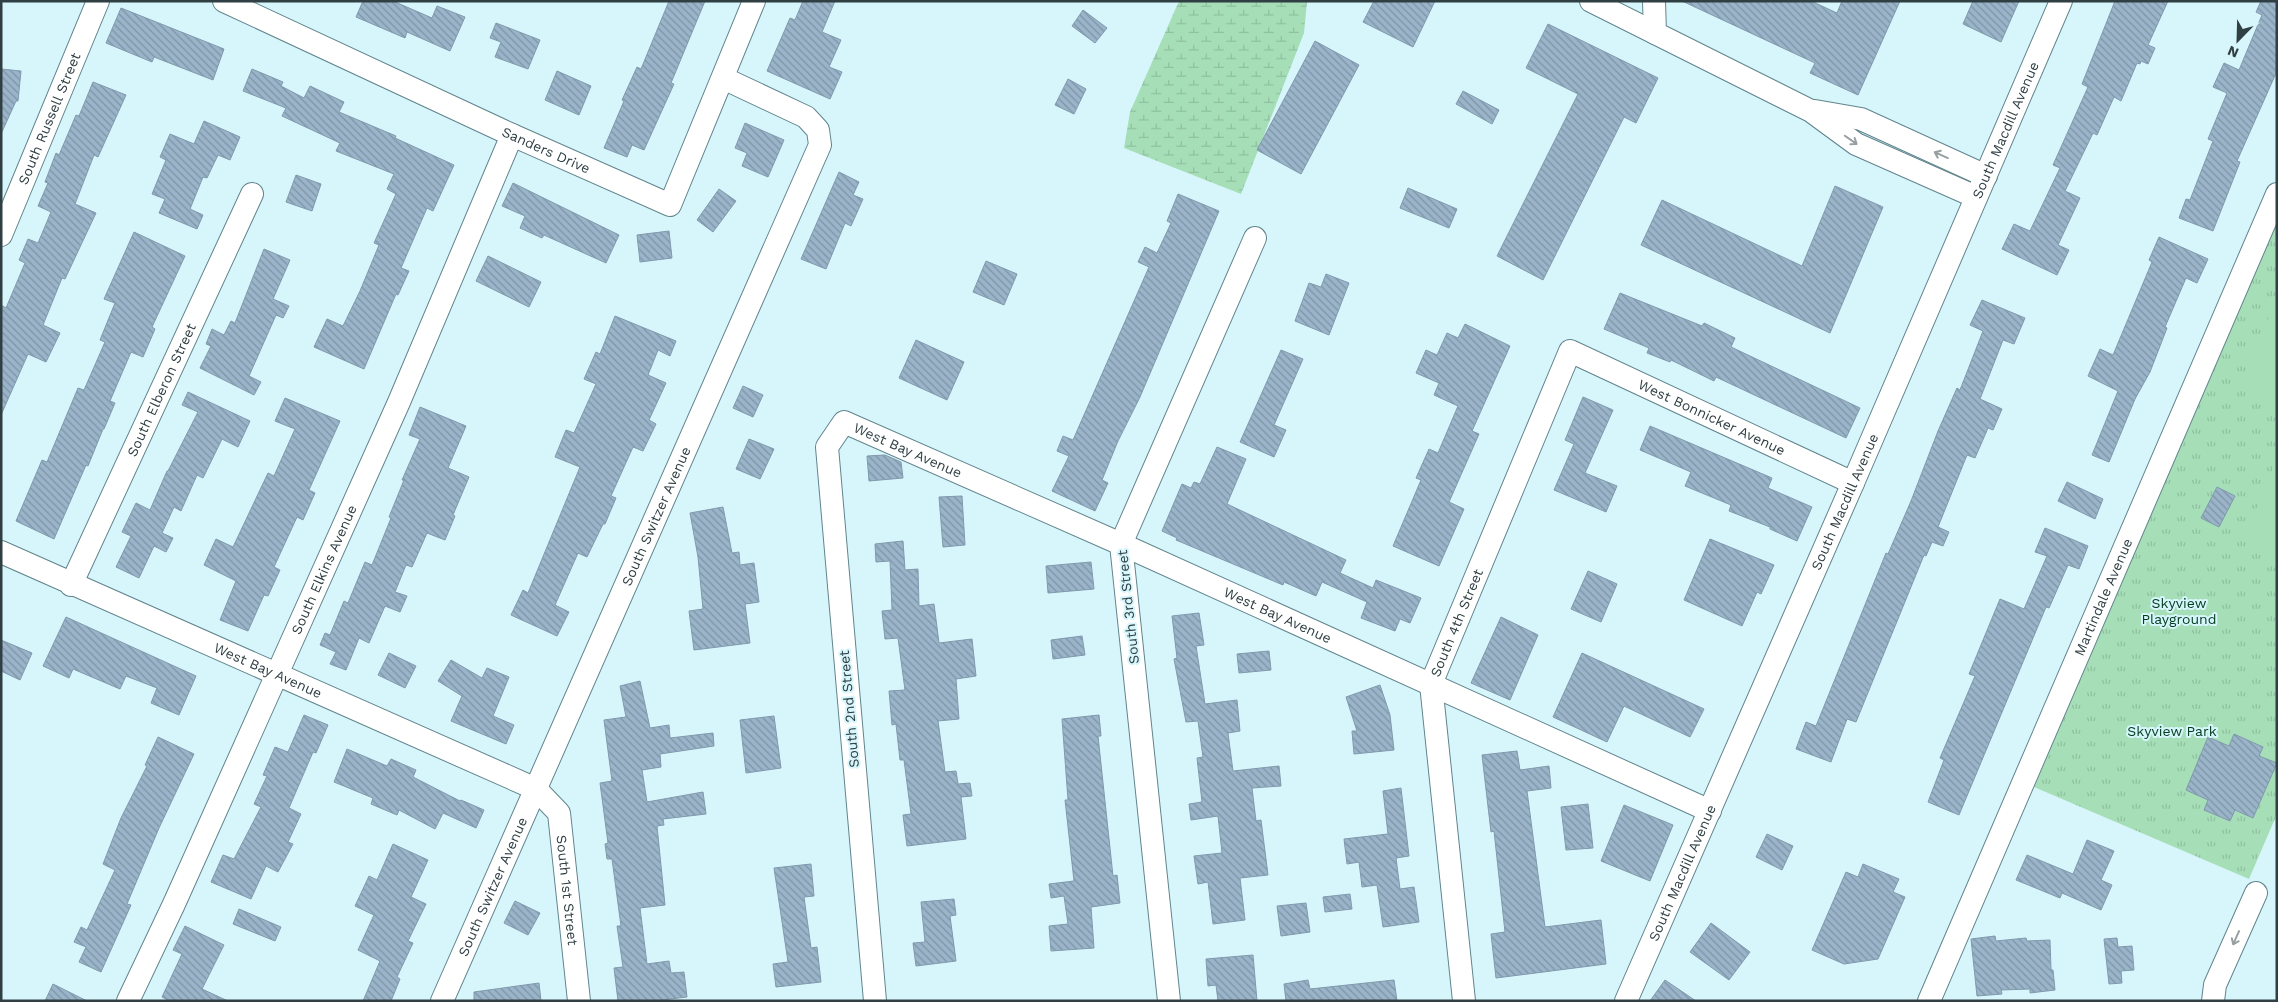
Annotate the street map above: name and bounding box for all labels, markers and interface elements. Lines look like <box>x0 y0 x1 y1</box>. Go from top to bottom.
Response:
north arrow <box>2213 15 2263 65</box>
text: N <box>2225 43 2241 61</box>
street label: South Russell Street <box>15 50 84 187</box>
street label: South Macdill Avenue <box>1969 59 2042 201</box>
street label: Sanders Drive <box>500 124 593 177</box>
one-way arrow <box>1844 135 1858 145</box>
one-way arrow <box>1934 150 1949 160</box>
street label: South Elberon Street <box>124 321 199 459</box>
street label: West Bonnicker Avenue <box>1636 376 1788 458</box>
street label: West Bay Avenue <box>851 419 964 481</box>
street label: South Macdill Avenue <box>1808 431 1881 573</box>
street label: South Switzer Avenue <box>618 444 694 588</box>
street label: South Elkins Avenue <box>288 502 360 637</box>
street label: Martindale Avenue <box>2071 536 2136 658</box>
street label: South 3rd Street <box>1114 549 1142 665</box>
street label: South 4th Street <box>1427 566 1486 679</box>
street label: West Bay Avenue <box>1221 584 1334 646</box>
park label: Skyview Playground <box>2142 595 2216 627</box>
street label: West Bay Avenue <box>212 639 324 701</box>
street label: South 2nd Street <box>836 649 862 768</box>
park label: Skyview Park <box>2127 723 2217 739</box>
street label: South Macdill Avenue <box>1645 802 1719 943</box>
street label: South Switzer Avenue <box>455 815 530 959</box>
street label: South 1st Street <box>553 834 581 946</box>
one-way arrow <box>2230 930 2240 945</box>

